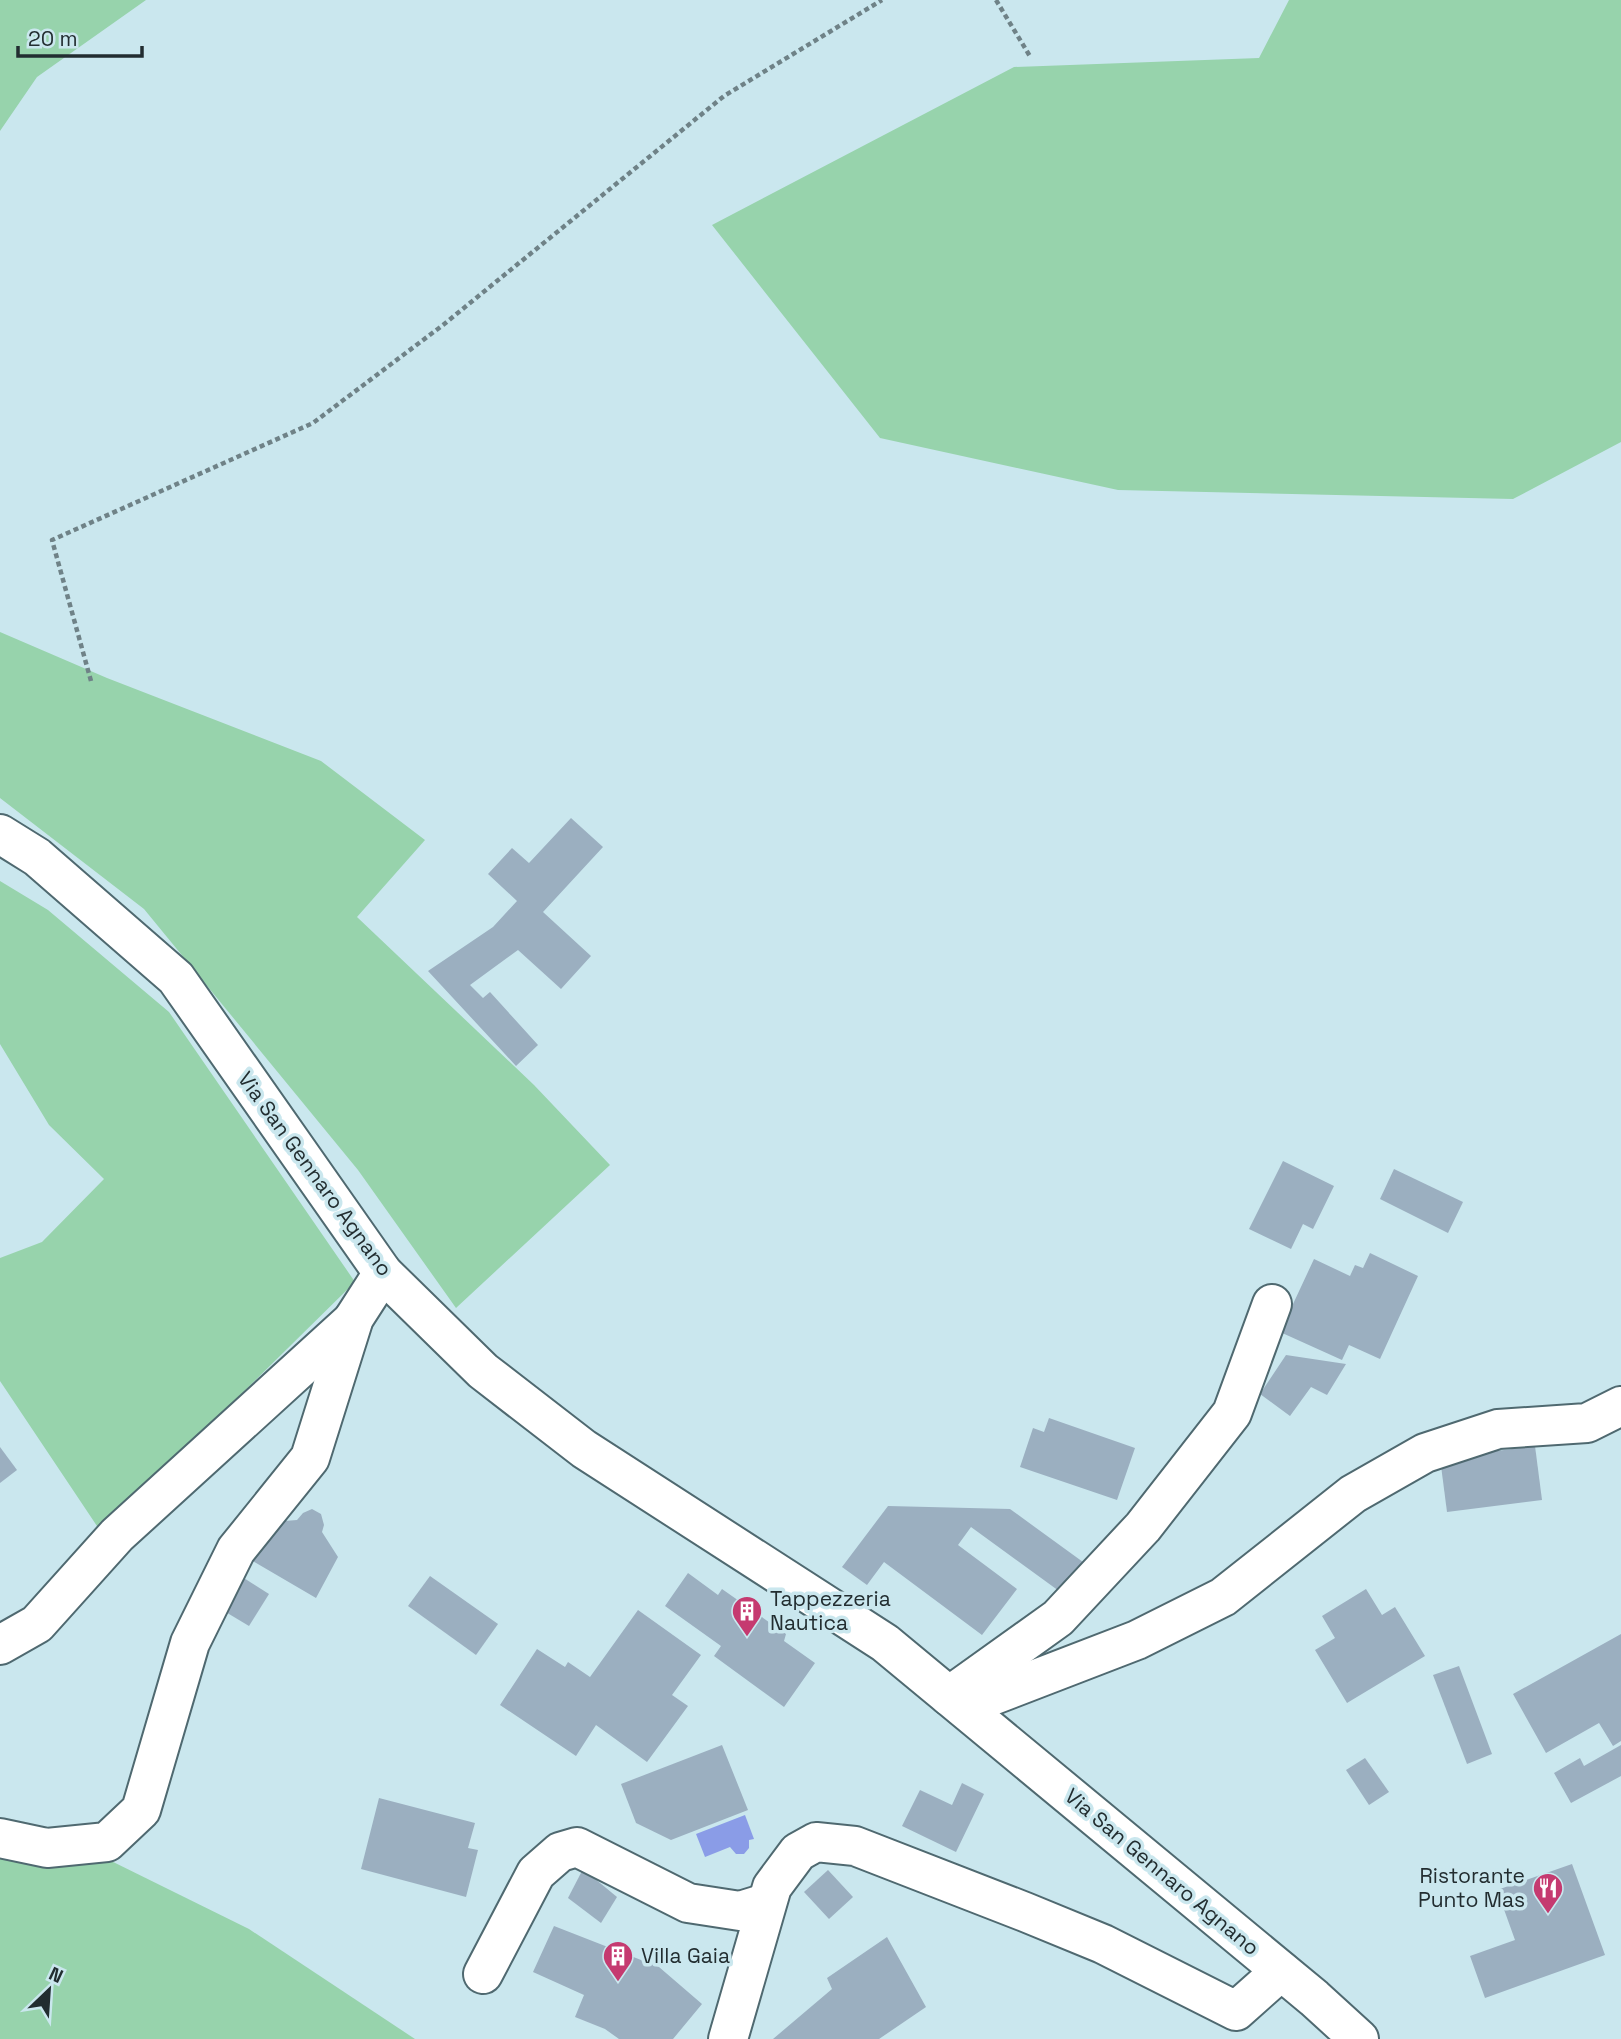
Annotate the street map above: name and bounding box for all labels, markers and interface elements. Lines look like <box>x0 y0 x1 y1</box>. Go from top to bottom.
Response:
scale bar <box>18 14 142 58</box>
text: 20 m <box>28 25 78 52</box>
street label: Via San Gennaro Agnano <box>232 1066 399 1281</box>
place label: Tappezzeria Nautica <box>770 1585 891 1636</box>
building icon: Tappezzeria Nautica <box>730 1594 764 1638</box>
street label: Via San Gennaro Agnano <box>1059 1782 1265 1961</box>
place label: Ristorante Punto Mas <box>1418 1862 1525 1913</box>
restaurant icon: Ristorante Punto Mas <box>1531 1871 1565 1915</box>
building icon: Villa Gaia <box>601 1939 635 1983</box>
place label: Villa Gaia <box>641 1942 730 1969</box>
north arrow <box>14 1955 84 2025</box>
text: N <box>45 1961 67 1989</box>

